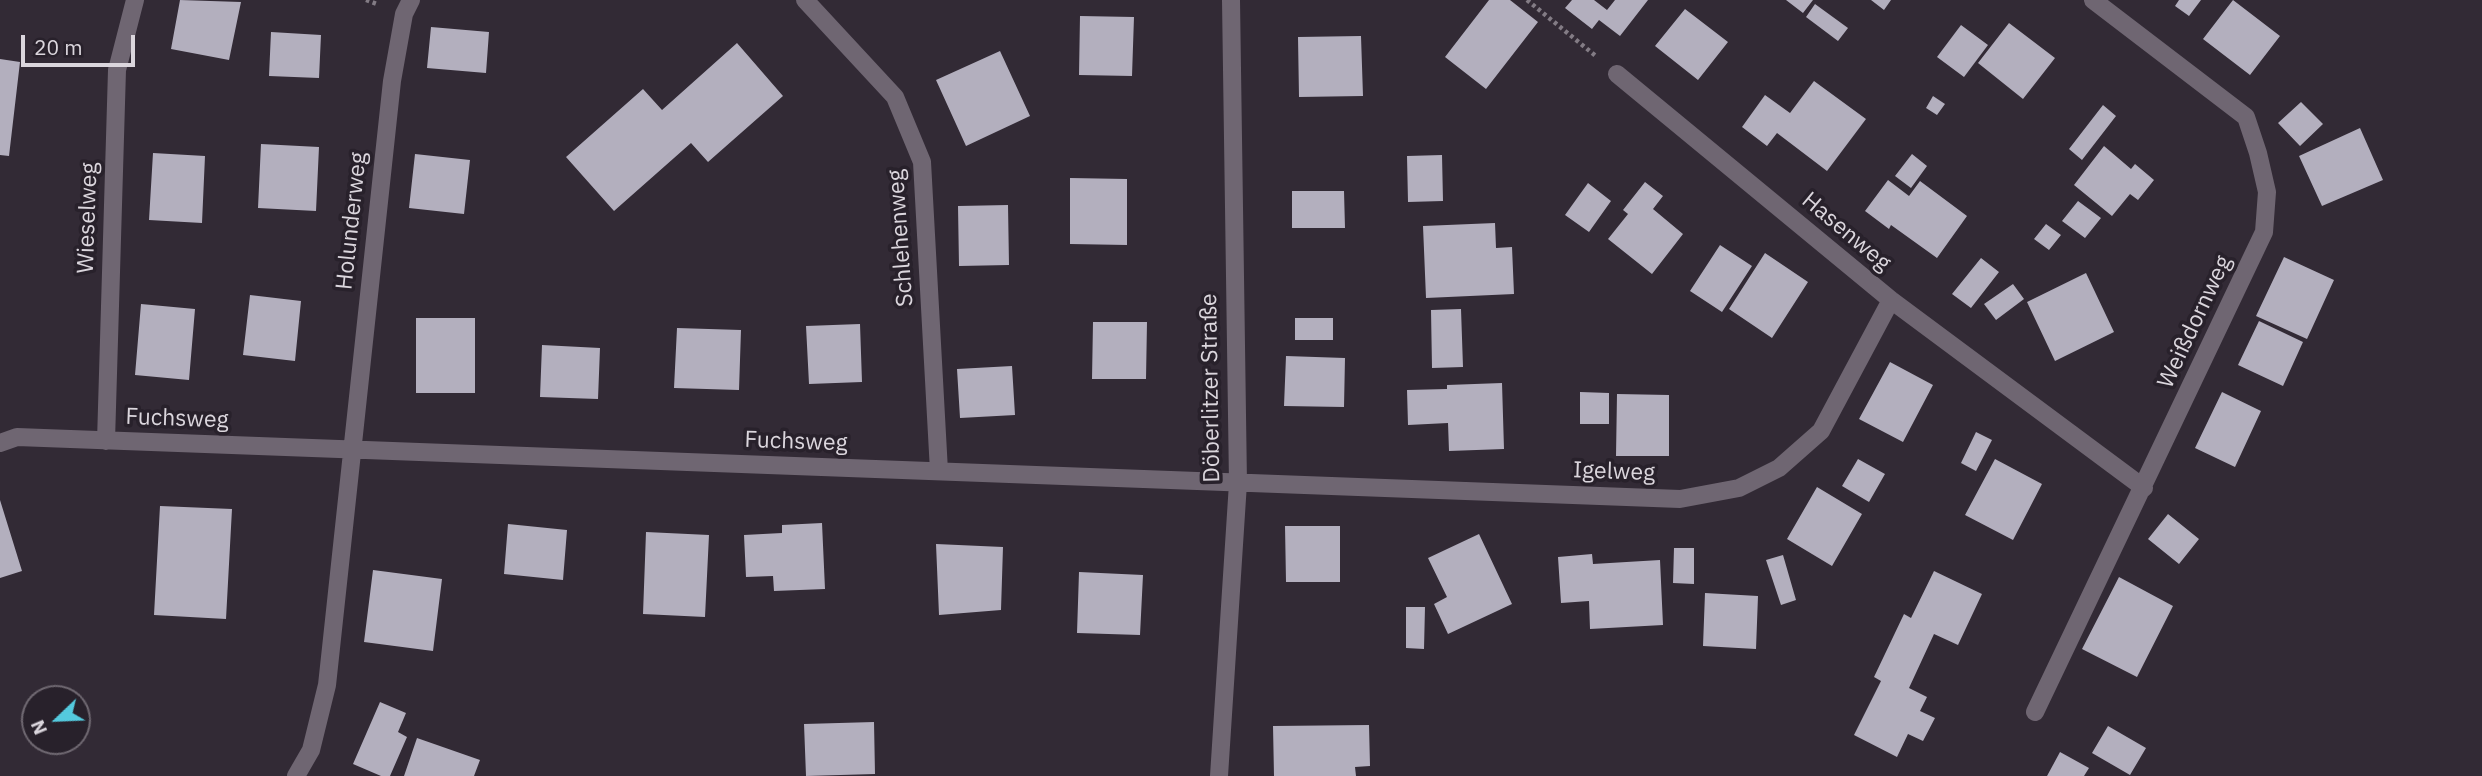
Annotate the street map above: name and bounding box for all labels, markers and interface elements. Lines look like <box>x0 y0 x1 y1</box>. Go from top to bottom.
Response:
scale bar <box>24 21 138 65</box>
text: 20 m <box>34 33 83 61</box>
street label: Holunderweg <box>331 151 373 291</box>
street label: Wieselweg <box>72 162 104 274</box>
street label: Schlehenweg <box>882 168 920 308</box>
street label: Hasenweg <box>1796 187 1896 277</box>
street label: Weißdornweg <box>2152 251 2238 393</box>
street label: Döberlitzer Straße <box>1196 293 1226 483</box>
street label: Fuchsweg <box>125 403 229 435</box>
street label: Fuchsweg <box>744 426 848 458</box>
street label: Igelweg <box>1572 457 1656 487</box>
north arrow <box>21 685 91 755</box>
text: N <box>25 716 52 738</box>

